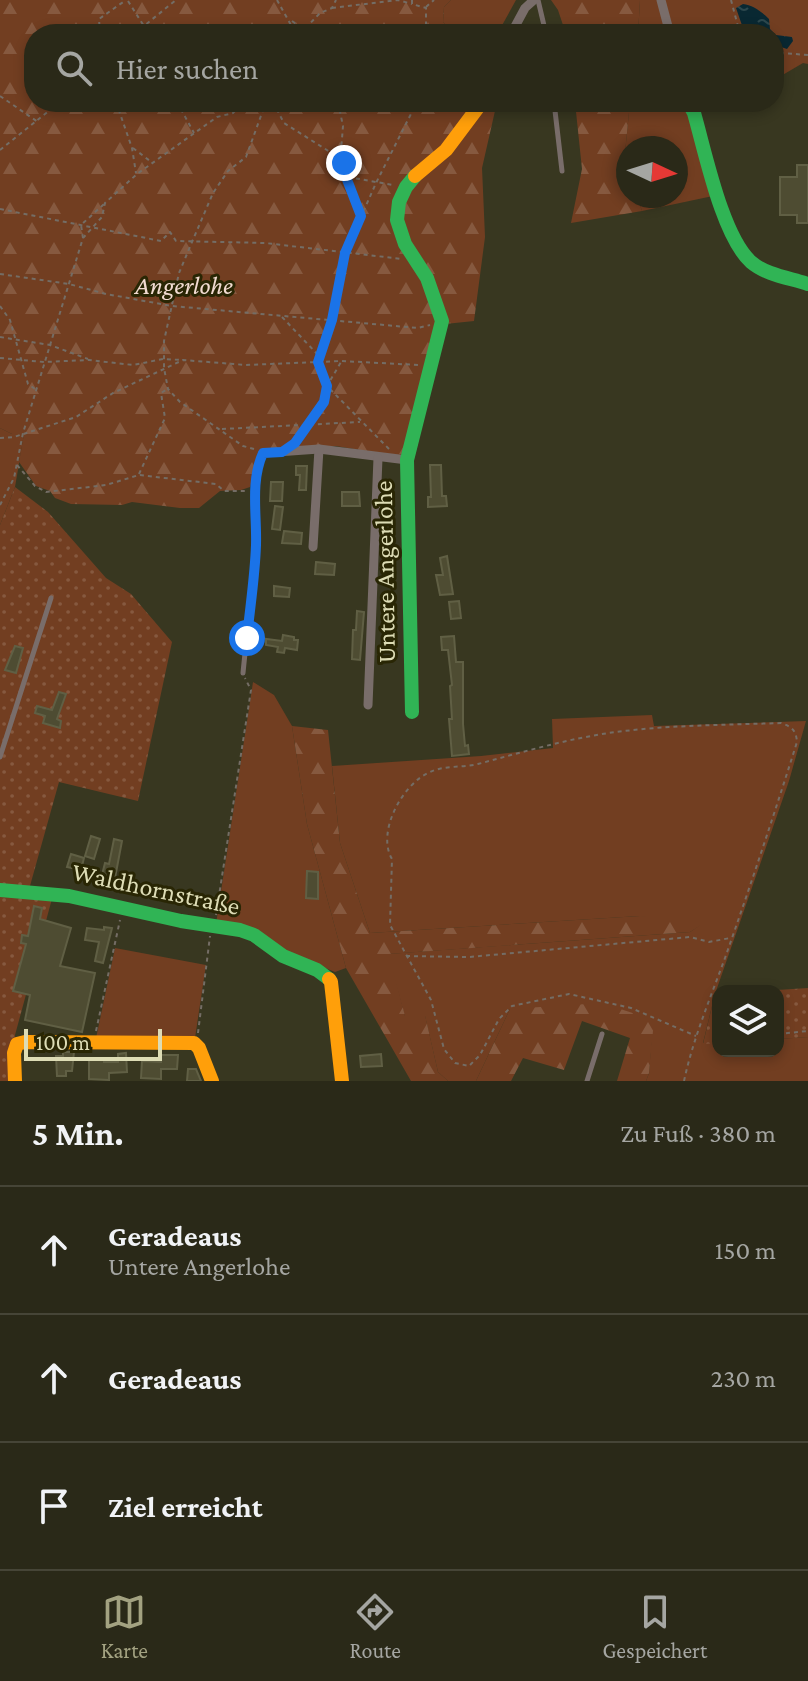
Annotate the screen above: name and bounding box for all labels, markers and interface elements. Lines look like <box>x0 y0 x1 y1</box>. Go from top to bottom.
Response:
search box <box>24 24 784 112</box>
icon: search <box>52 46 96 90</box>
text: Hier suchen <box>116 52 258 85</box>
north arrow <box>616 136 688 208</box>
route end <box>326 145 362 181</box>
park label: Angerlohe <box>133 271 233 300</box>
street label: Untere Angerlohe <box>369 481 401 663</box>
route start <box>229 620 265 656</box>
street label: Waldhornstraße <box>69 857 243 921</box>
map controls <box>712 985 784 1057</box>
button: layers <box>712 985 784 1057</box>
scale bar <box>24 1025 162 1061</box>
text: 100 m <box>36 1030 90 1055</box>
text: 5 Min. <box>32 1115 124 1152</box>
text: Zu Fuß · 380 m <box>621 1119 776 1148</box>
text: Geradeaus <box>108 1219 242 1252</box>
icon: ahead <box>32 1228 76 1272</box>
text: 150 m <box>715 1236 776 1265</box>
text: Untere Angerlohe <box>108 1252 290 1281</box>
icon: ahead <box>32 1356 76 1400</box>
text: Geradeaus <box>108 1362 242 1395</box>
text: 230 m <box>711 1364 776 1393</box>
icon: arrive <box>32 1484 76 1528</box>
text: Ziel erreicht <box>108 1490 263 1523</box>
tab: Karte <box>101 1590 148 1663</box>
tab: Route <box>350 1590 401 1663</box>
tab: Gespeichert <box>602 1590 707 1663</box>

